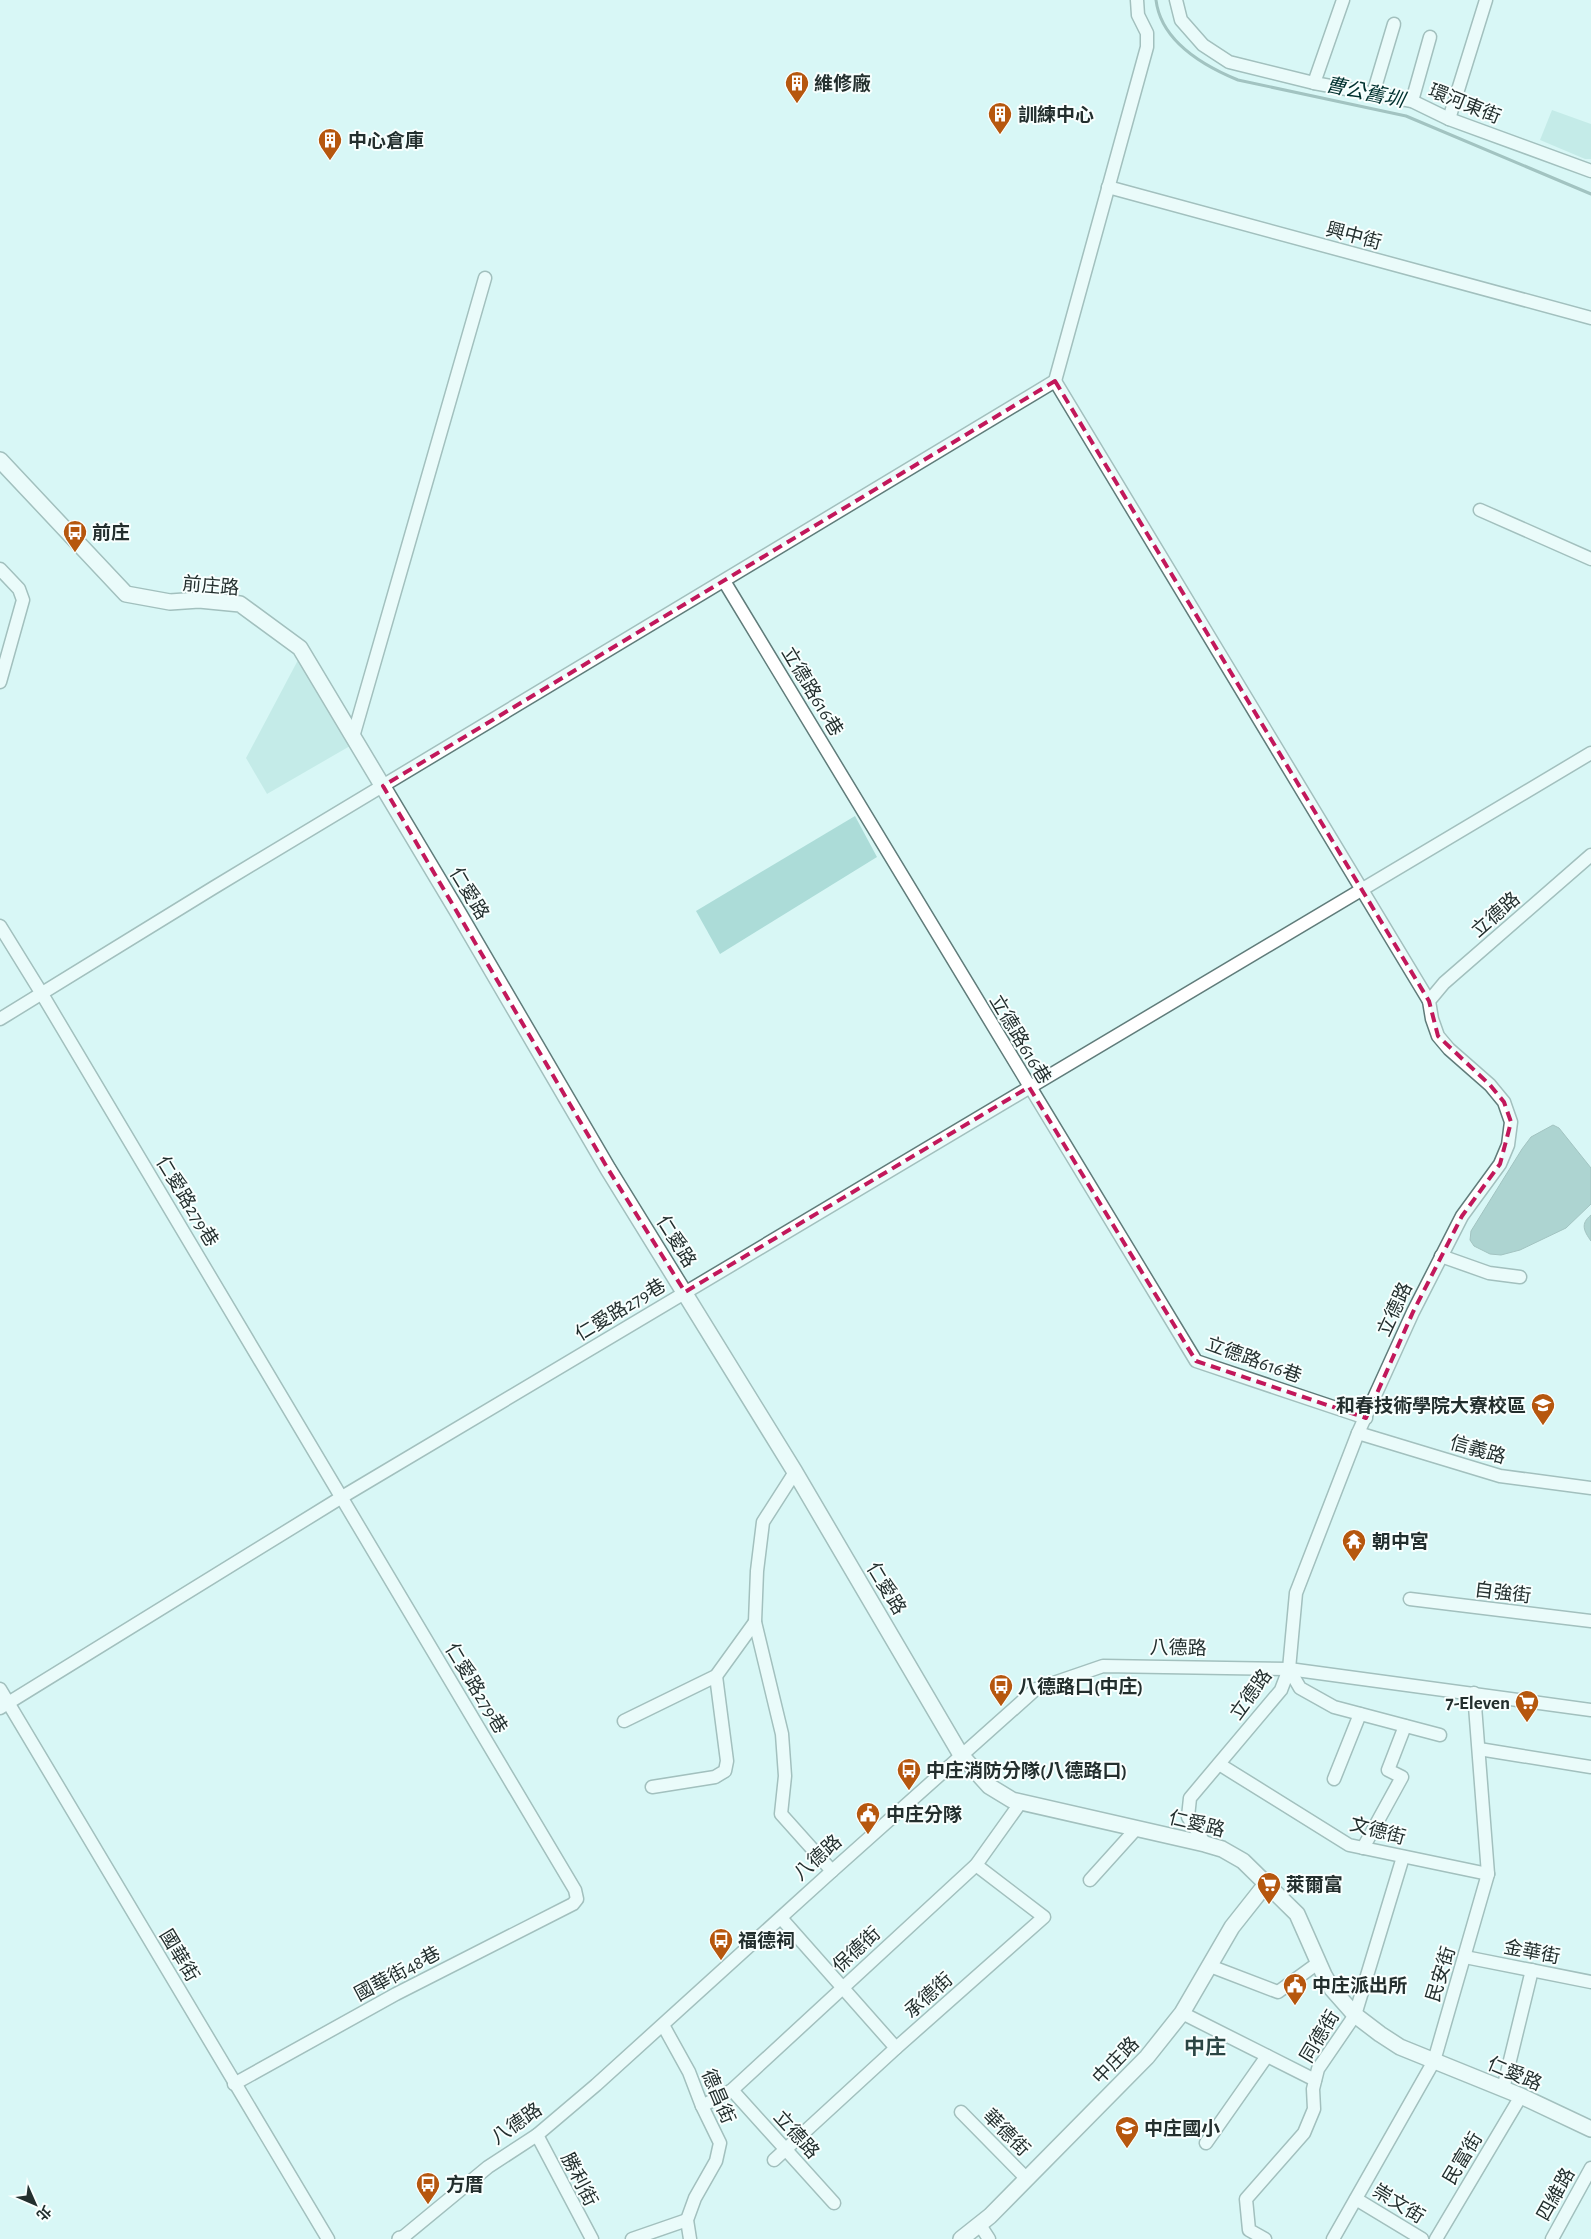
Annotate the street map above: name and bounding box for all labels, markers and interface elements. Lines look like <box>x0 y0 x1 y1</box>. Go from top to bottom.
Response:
building icon: 維修廠 <box>784 70 810 104</box>
place label: 維修廠 <box>814 73 871 94</box>
water label: 曹公舊圳 <box>1324 74 1409 112</box>
street label: 環河東街 <box>1426 80 1504 127</box>
building icon: 訓練中心 <box>987 101 1013 135</box>
place label: 訓練中心 <box>1018 104 1094 125</box>
building icon: 中心倉庫 <box>317 127 343 161</box>
place label: 中心倉庫 <box>348 130 424 151</box>
street label: 興中街 <box>1324 219 1384 253</box>
bus stop icon: 前庄 <box>62 519 88 553</box>
place label: 前庄 <box>92 522 130 543</box>
street label: 前庄路 <box>182 573 240 598</box>
street label: 立德路616巷 <box>778 643 847 740</box>
street label: 仁愛路 <box>446 864 492 923</box>
street label: 立德路 <box>1467 888 1524 941</box>
street label: 立德路616巷 <box>986 991 1055 1088</box>
street label: 仁愛路279巷 <box>152 1152 223 1250</box>
street label: 仁愛路 <box>653 1212 700 1271</box>
street label: 仁愛路279巷 <box>571 1274 669 1345</box>
street label: 立德路 <box>1373 1279 1416 1339</box>
street label: 立德路616巷 <box>1203 1332 1305 1387</box>
school or university icon: 和春技術學院大寮校區 <box>1530 1392 1556 1426</box>
place label: 和春技術學院大寮校區 <box>1336 1395 1526 1416</box>
street label: 信義路 <box>1448 1432 1508 1467</box>
temple icon: 朝中宮 <box>1341 1528 1367 1562</box>
place label: 朝中宮 <box>1372 1531 1429 1552</box>
street label: 仁愛路 <box>863 1559 909 1618</box>
street label: 自強街 <box>1473 1580 1532 1606</box>
street label: 八德路 <box>1149 1638 1207 1658</box>
street label: 仁愛路279巷 <box>441 1639 512 1737</box>
street label: 立德路 <box>1225 1665 1276 1724</box>
bus stop icon: 八德路口(中庄) <box>988 1673 1014 1707</box>
place label: 八德路口(中庄) <box>1018 1676 1143 1697</box>
supermarket icon: 7-Eleven <box>1514 1689 1540 1723</box>
place label: 7-Eleven <box>1446 1694 1510 1713</box>
bus stop icon: 中庄消防分隊(八德路口) <box>896 1757 922 1791</box>
place label: 中庄消防分隊(八德路口) <box>926 1760 1127 1781</box>
public building icon: 中庄分隊 <box>855 1801 881 1835</box>
place label: 中庄分隊 <box>886 1804 962 1825</box>
street label: 仁愛路 <box>1167 1807 1227 1841</box>
street label: 文德街 <box>1348 1814 1408 1848</box>
street label: 八德路 <box>790 1831 846 1884</box>
supermarket icon: 萊爾富 <box>1256 1871 1282 1905</box>
place label: 萊爾富 <box>1286 1874 1343 1895</box>
street label: 保德街 <box>829 1923 884 1976</box>
street label: 國華街 <box>156 1926 202 1985</box>
bus stop icon: 福德祠 <box>708 1927 734 1961</box>
place label: 福德祠 <box>738 1930 795 1951</box>
street label: 金華街 <box>1502 1936 1562 1967</box>
street label: 國華街48巷 <box>351 1942 444 2005</box>
street label: 民安街 <box>1422 1944 1459 2004</box>
street label: 承德街 <box>901 1969 957 2022</box>
public building icon: 中庄派出所 <box>1282 1972 1308 2006</box>
place label: 中庄派出所 <box>1312 1975 1407 1996</box>
street label: 同德街 <box>1297 2007 1343 2066</box>
street label: 中庄路 <box>1088 2033 1143 2088</box>
district label: 中庄 <box>1184 2035 1226 2058</box>
street label: 仁愛路 <box>1484 2054 1545 2094</box>
street label: 德昌街 <box>698 2066 738 2127</box>
street label: 八德路 <box>487 2099 546 2148</box>
street label: 華德街 <box>979 2105 1034 2160</box>
street label: 立德路 <box>770 2106 824 2163</box>
school or university icon: 中庄國小 <box>1114 2115 1140 2149</box>
place label: 中庄國小 <box>1144 2118 1220 2139</box>
street label: 民富街 <box>1439 2128 1486 2188</box>
street label: 勝利街 <box>557 2149 602 2209</box>
street label: 四維路 <box>1533 2165 1578 2224</box>
bus stop icon: 方厝 <box>415 2171 441 2205</box>
place label: 方厝 <box>446 2174 484 2195</box>
north arrow <box>10 2179 60 2229</box>
street label: 崇文街 <box>1369 2181 1428 2227</box>
text: 北 <box>34 2203 54 2223</box>

